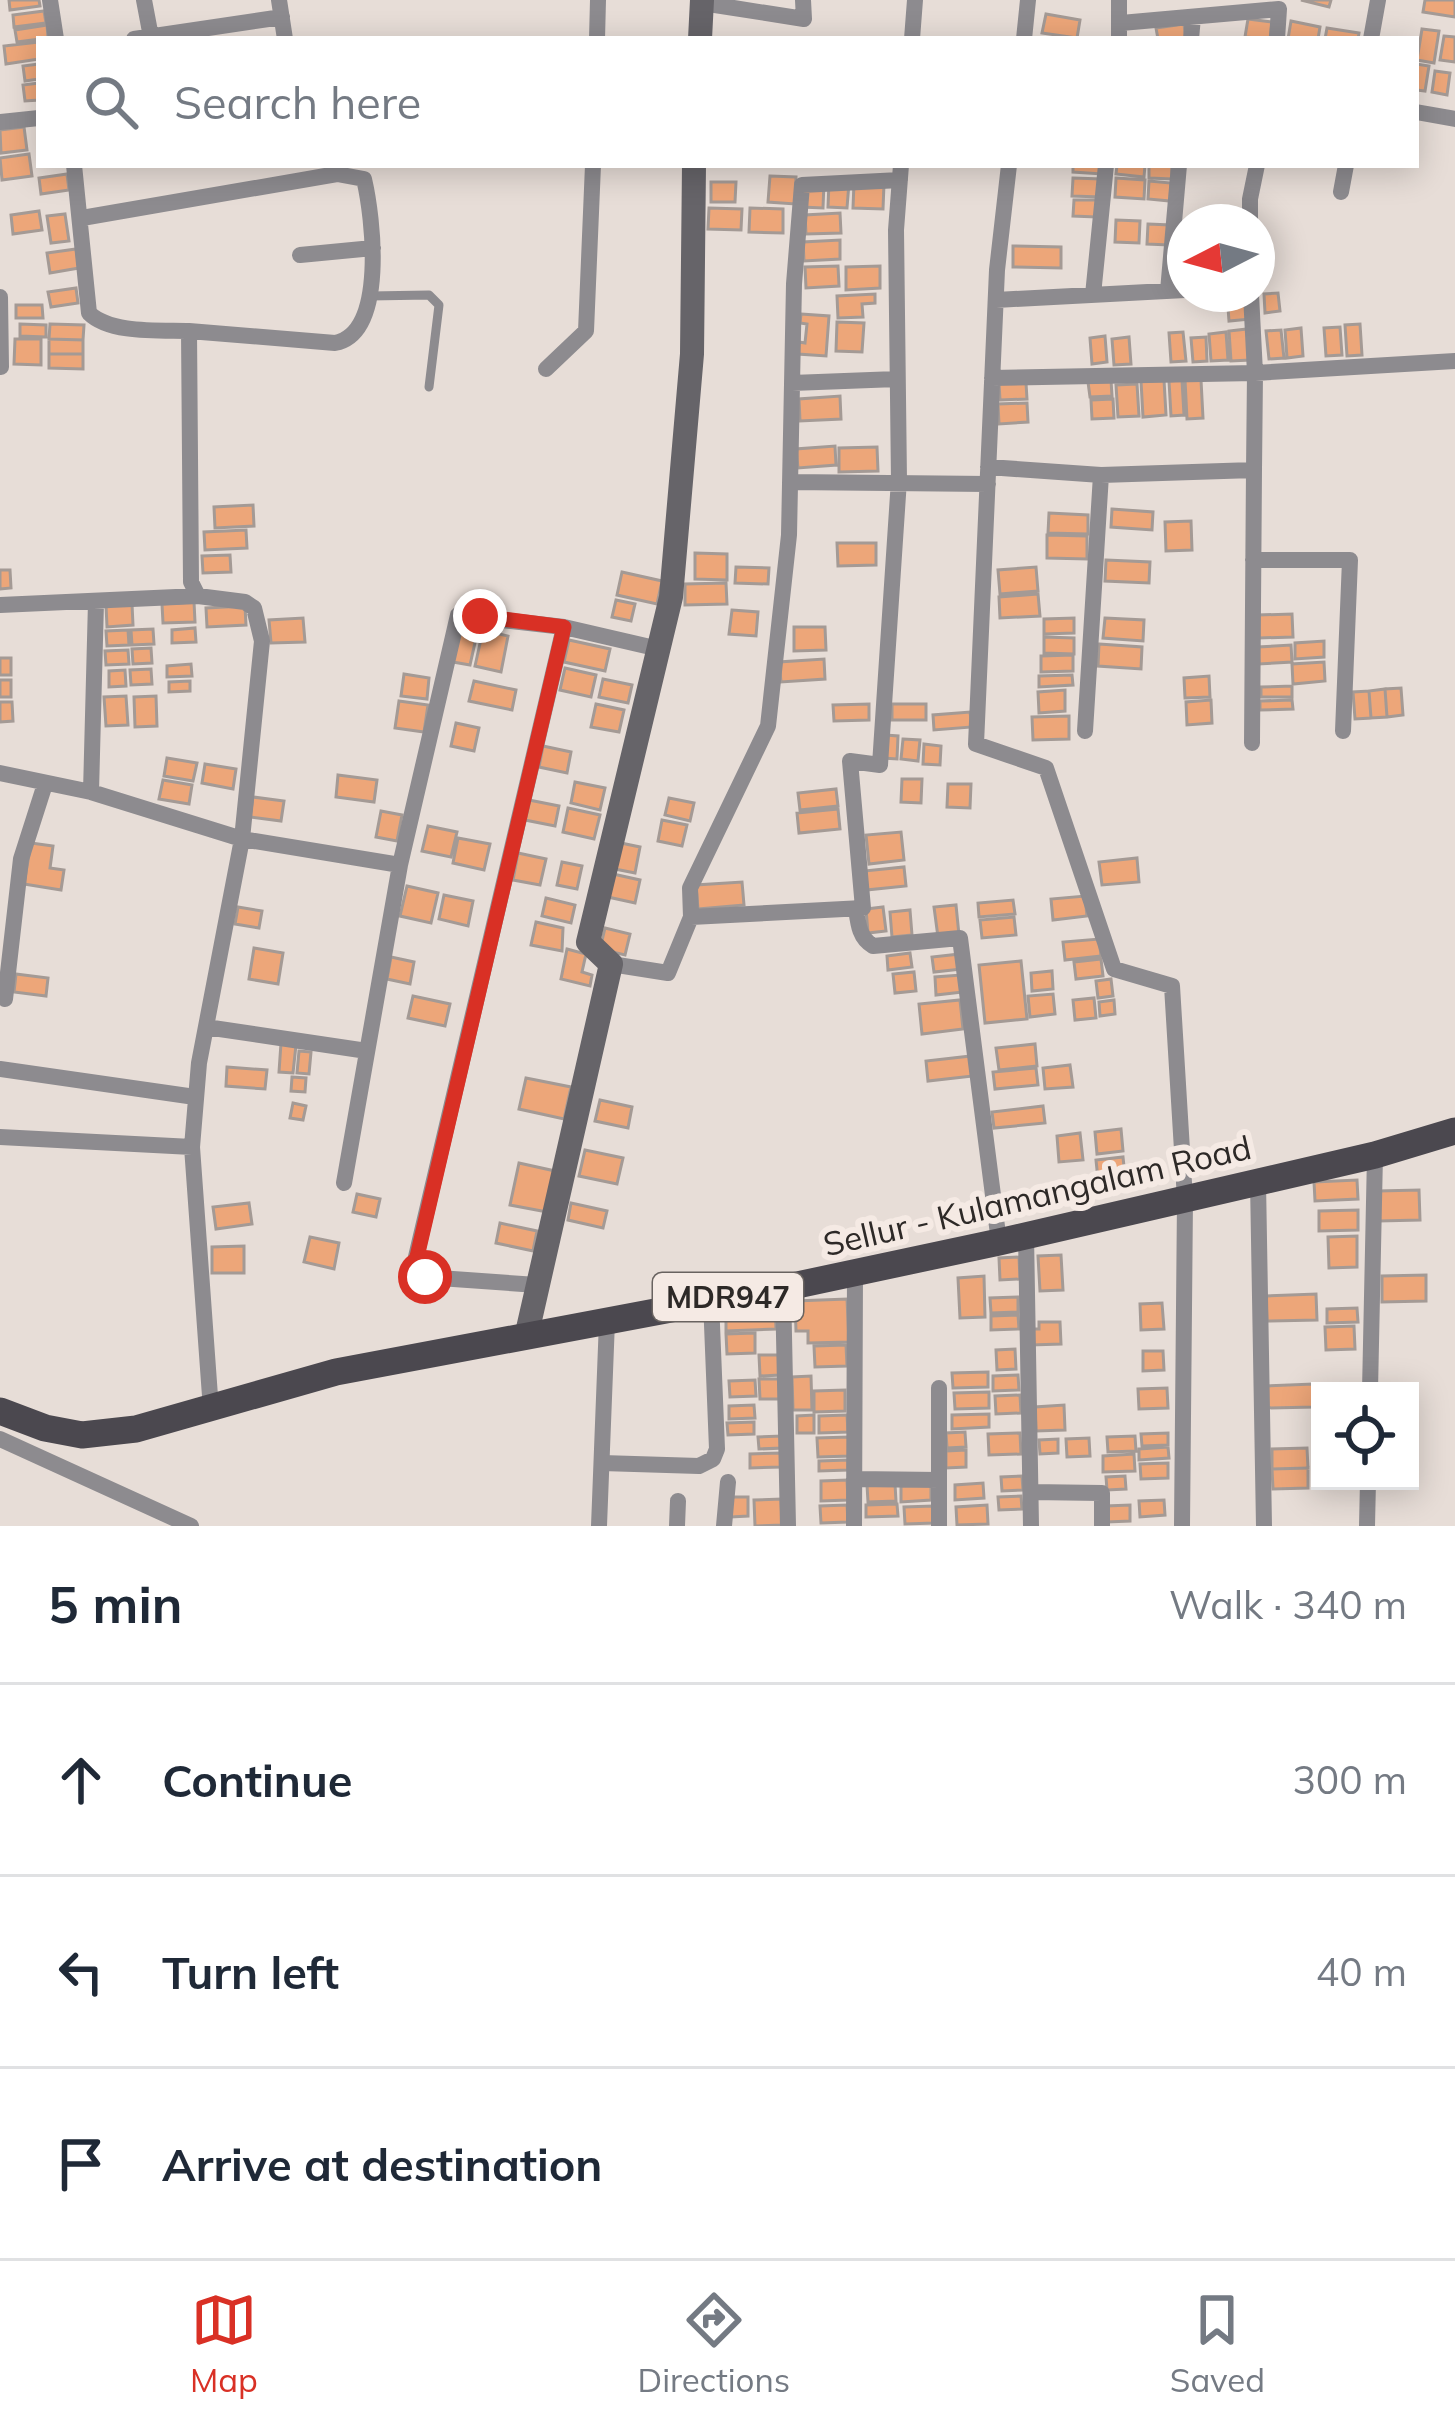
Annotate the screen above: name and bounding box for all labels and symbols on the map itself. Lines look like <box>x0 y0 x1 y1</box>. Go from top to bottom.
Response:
north arrow <box>1167 204 1275 312</box>
route end <box>453 589 507 643</box>
street label: Sellur - Kulamangalam Road <box>819 1126 1255 1264</box>
route start <box>398 1250 452 1304</box>
road number: MDR947 <box>653 1273 803 1321</box>

